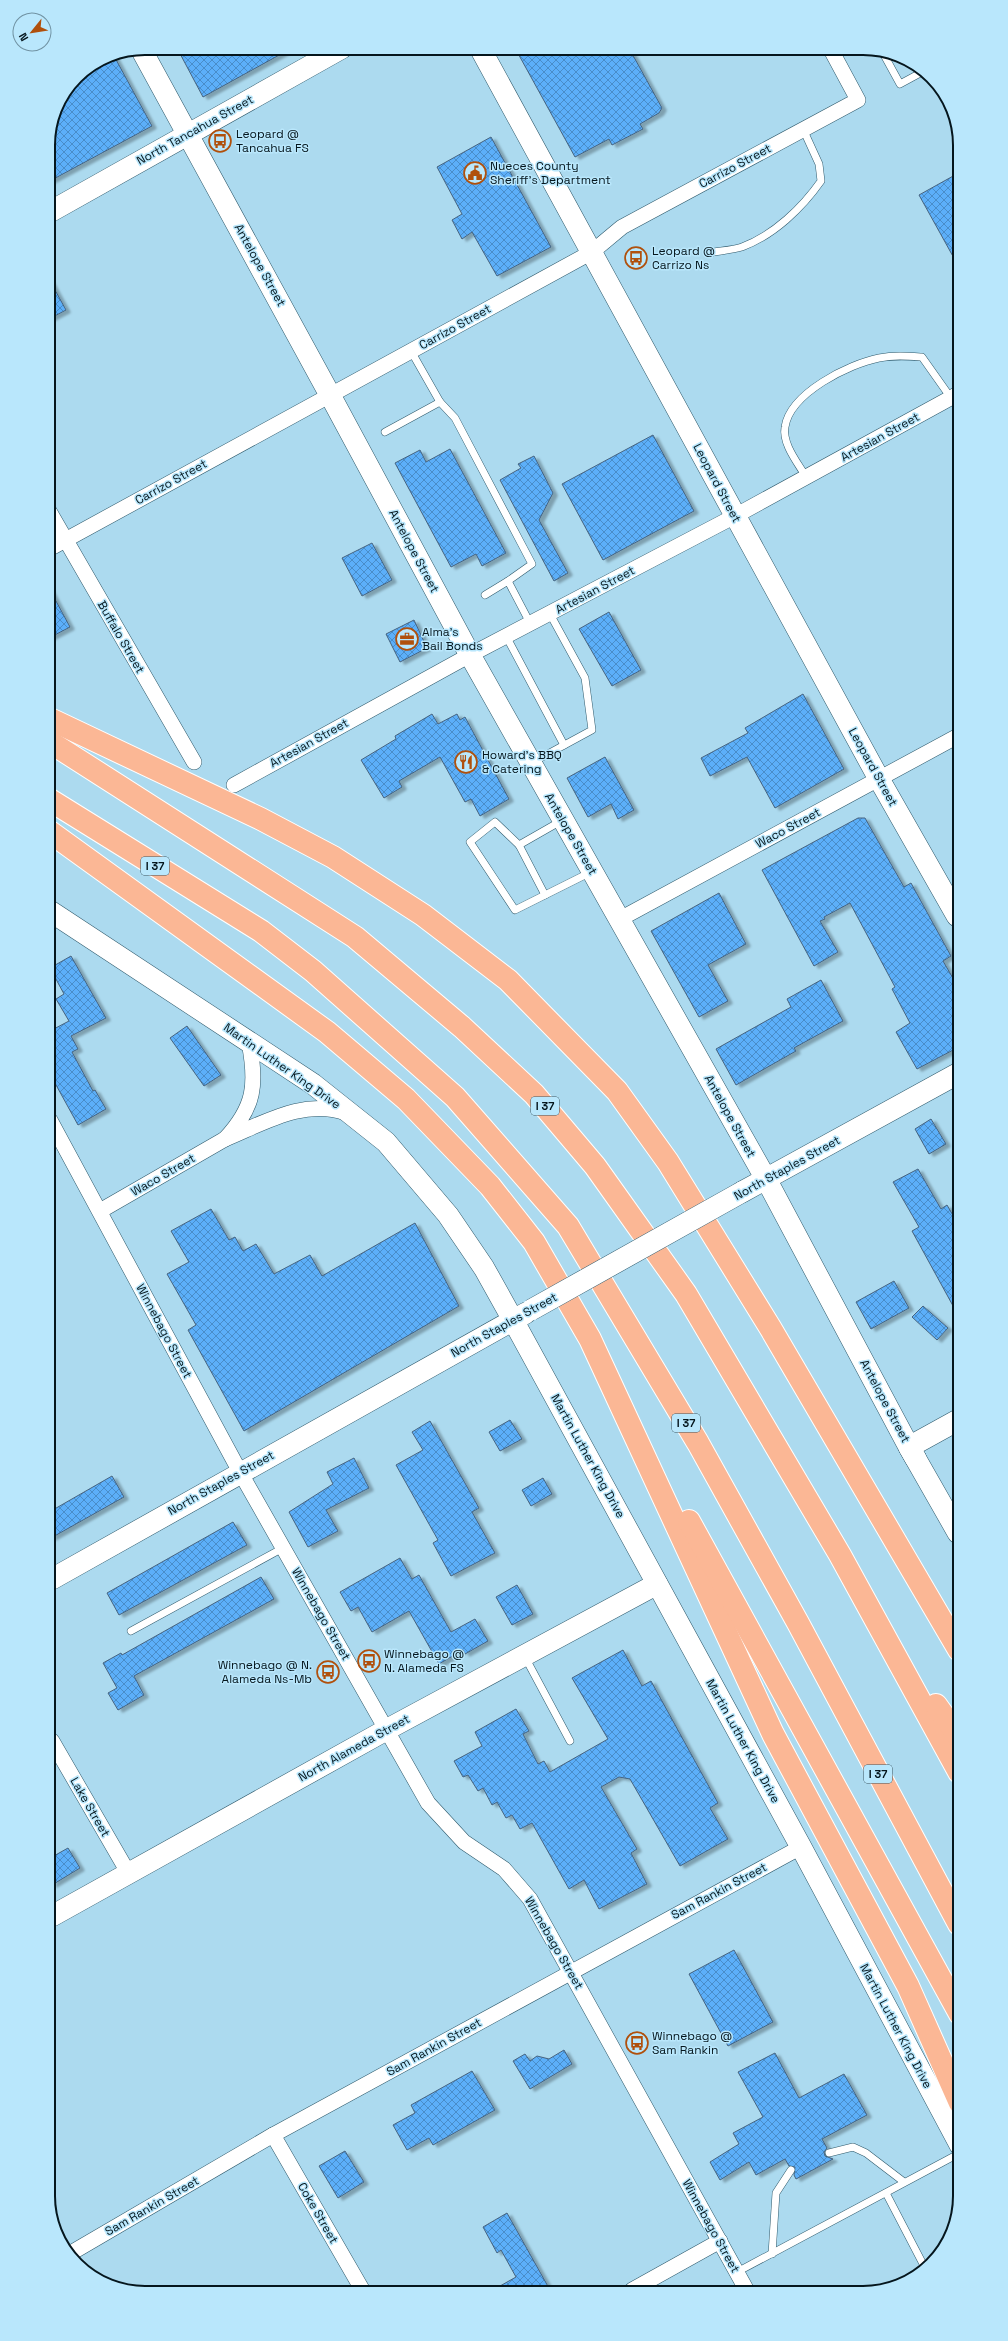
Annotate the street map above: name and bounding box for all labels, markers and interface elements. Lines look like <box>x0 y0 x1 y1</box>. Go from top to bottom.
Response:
north arrow <box>12 12 52 52</box>
text: N <box>15 30 31 44</box>
street label: North Tancahua Street <box>134 91 256 169</box>
place label: Leopard @ Tancahua FS <box>236 126 309 156</box>
bus stop icon: Leopard @ Tancahua FS <box>207 128 233 154</box>
street label: Carrizo Street <box>696 140 774 192</box>
place label: Nueces County Sheriff's Department <box>490 158 611 188</box>
public building icon: Nueces County Sheriff's Department <box>462 160 488 186</box>
street label: Antelope Street <box>231 221 289 309</box>
place label: Leopard @ Carrizo Ns <box>652 243 715 273</box>
bus stop icon: Leopard @ Carrizo Ns <box>623 245 649 271</box>
street label: Carrizo Street <box>416 301 494 353</box>
street label: Artesian Street <box>838 409 922 465</box>
street label: Leopard Street <box>689 441 745 525</box>
street label: Carrizo Street <box>132 456 210 508</box>
street label: Antelope Street <box>385 507 443 595</box>
street label: Artesian Street <box>552 562 638 618</box>
street label: Buffalo Street <box>94 598 148 676</box>
place label: Alma's Bail Bonds <box>422 624 483 654</box>
office icon: Alma's Bail Bonds <box>394 626 420 652</box>
street label: Artesian Street <box>267 715 351 771</box>
street label: Leopard Street <box>845 725 901 809</box>
place label: Howard's BBQ & Catering <box>482 747 562 777</box>
restaurant icon: Howard's BBQ & Catering <box>453 749 479 775</box>
street label: Antelope Street <box>541 790 601 878</box>
street label: Waco Street <box>753 804 823 852</box>
road number: I 37 <box>141 857 169 875</box>
street label: Martin Luther King Drive <box>220 1019 344 1113</box>
street label: Antelope Street <box>701 1072 759 1160</box>
road number: I 37 <box>531 1097 559 1115</box>
street label: North Staples Street <box>731 1132 843 1204</box>
street label: Waco Street <box>128 1150 198 1200</box>
street label: Winnebago Street <box>132 1281 196 1381</box>
street label: North Staples Street <box>448 1289 560 1361</box>
street label: Antelope Street <box>856 1357 914 1445</box>
street label: Martin Luther King Drive <box>547 1391 629 1521</box>
road number: I 37 <box>672 1414 700 1432</box>
street label: North Staples Street <box>165 1447 277 1519</box>
street label: Winnebago Street <box>288 1565 354 1663</box>
place label: Winnebago @ N. Alameda FS <box>384 1646 464 1676</box>
bus stop icon: Winnebago @ N. Alameda FS <box>356 1648 382 1674</box>
place label: Winnebago @ N. Alameda Ns-Mb <box>218 1657 312 1687</box>
bus stop icon: Winnebago @ N. Alameda Ns-Mb <box>315 1659 341 1685</box>
street label: Martin Luther King Drive <box>702 1676 784 1806</box>
street label: North Alameda Street <box>295 1711 413 1785</box>
road number: I 37 <box>864 1765 892 1783</box>
street label: Lake Street <box>66 1774 114 1840</box>
street label: Sam Rankin Street <box>668 1859 770 1923</box>
street label: Winnebago Street <box>521 1894 587 1992</box>
street label: Martin Luther King Drive <box>856 1961 936 2091</box>
street label: Sam Rankin Street <box>384 2014 484 2080</box>
place label: Winnebago @ Sam Rankin <box>652 2028 732 2058</box>
bus stop icon: Winnebago @ Sam Rankin <box>624 2030 650 2056</box>
street label: Sam Rankin Street <box>102 2173 202 2239</box>
street label: Winnebago Street <box>679 2176 743 2276</box>
street label: Coke Street <box>294 2180 342 2246</box>

